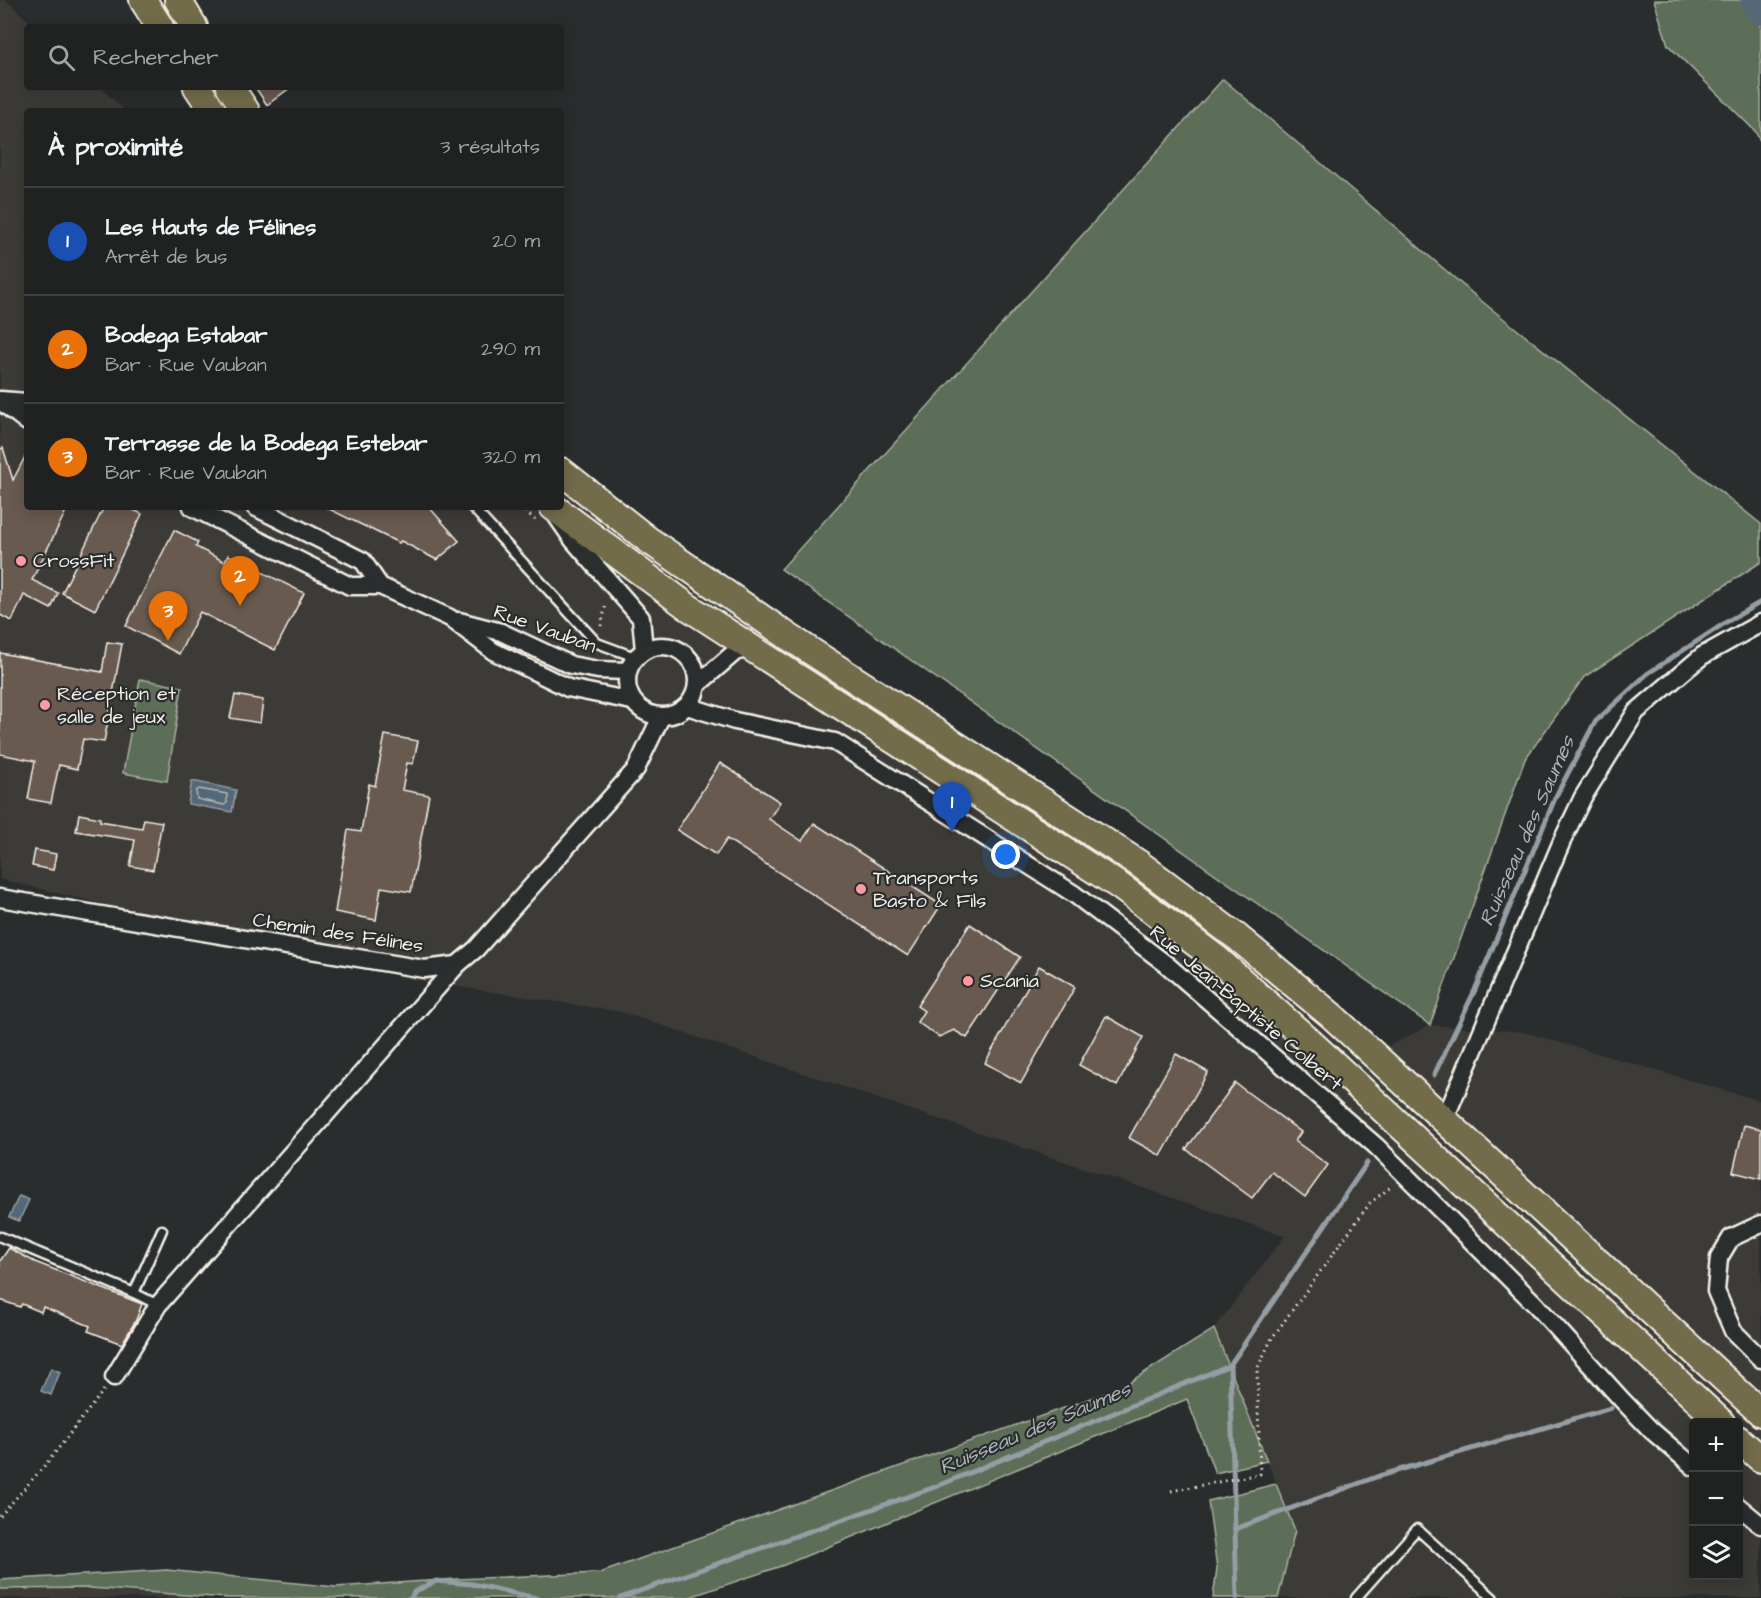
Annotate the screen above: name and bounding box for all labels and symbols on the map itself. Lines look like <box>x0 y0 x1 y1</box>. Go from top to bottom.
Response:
place label: CrossFit <box>33 547 114 575</box>
marker: CrossFit <box>14 554 28 568</box>
pin: 2 <box>220 556 260 606</box>
pin: 3 <box>148 592 188 641</box>
street label: Rue Vauban <box>490 597 600 661</box>
place label: Réception et salle de jeux <box>57 680 176 731</box>
marker: Réception et salle de jeux <box>38 698 52 712</box>
water label: Ruisseau des Saumes <box>1472 730 1583 931</box>
pin: 1 <box>932 782 972 832</box>
your location <box>991 840 1020 869</box>
place label: Transports Basto & Fils <box>873 864 986 915</box>
marker: Transports Basto & Fils <box>854 882 868 896</box>
street label: Chemin des Félines <box>251 906 425 960</box>
street label: Rue Jean-Baptiste Colbert <box>1143 919 1349 1097</box>
place label: Scania <box>980 967 1039 995</box>
marker: Scania <box>961 974 975 988</box>
water label: Ruisseau des Saumes <box>935 1374 1136 1481</box>

